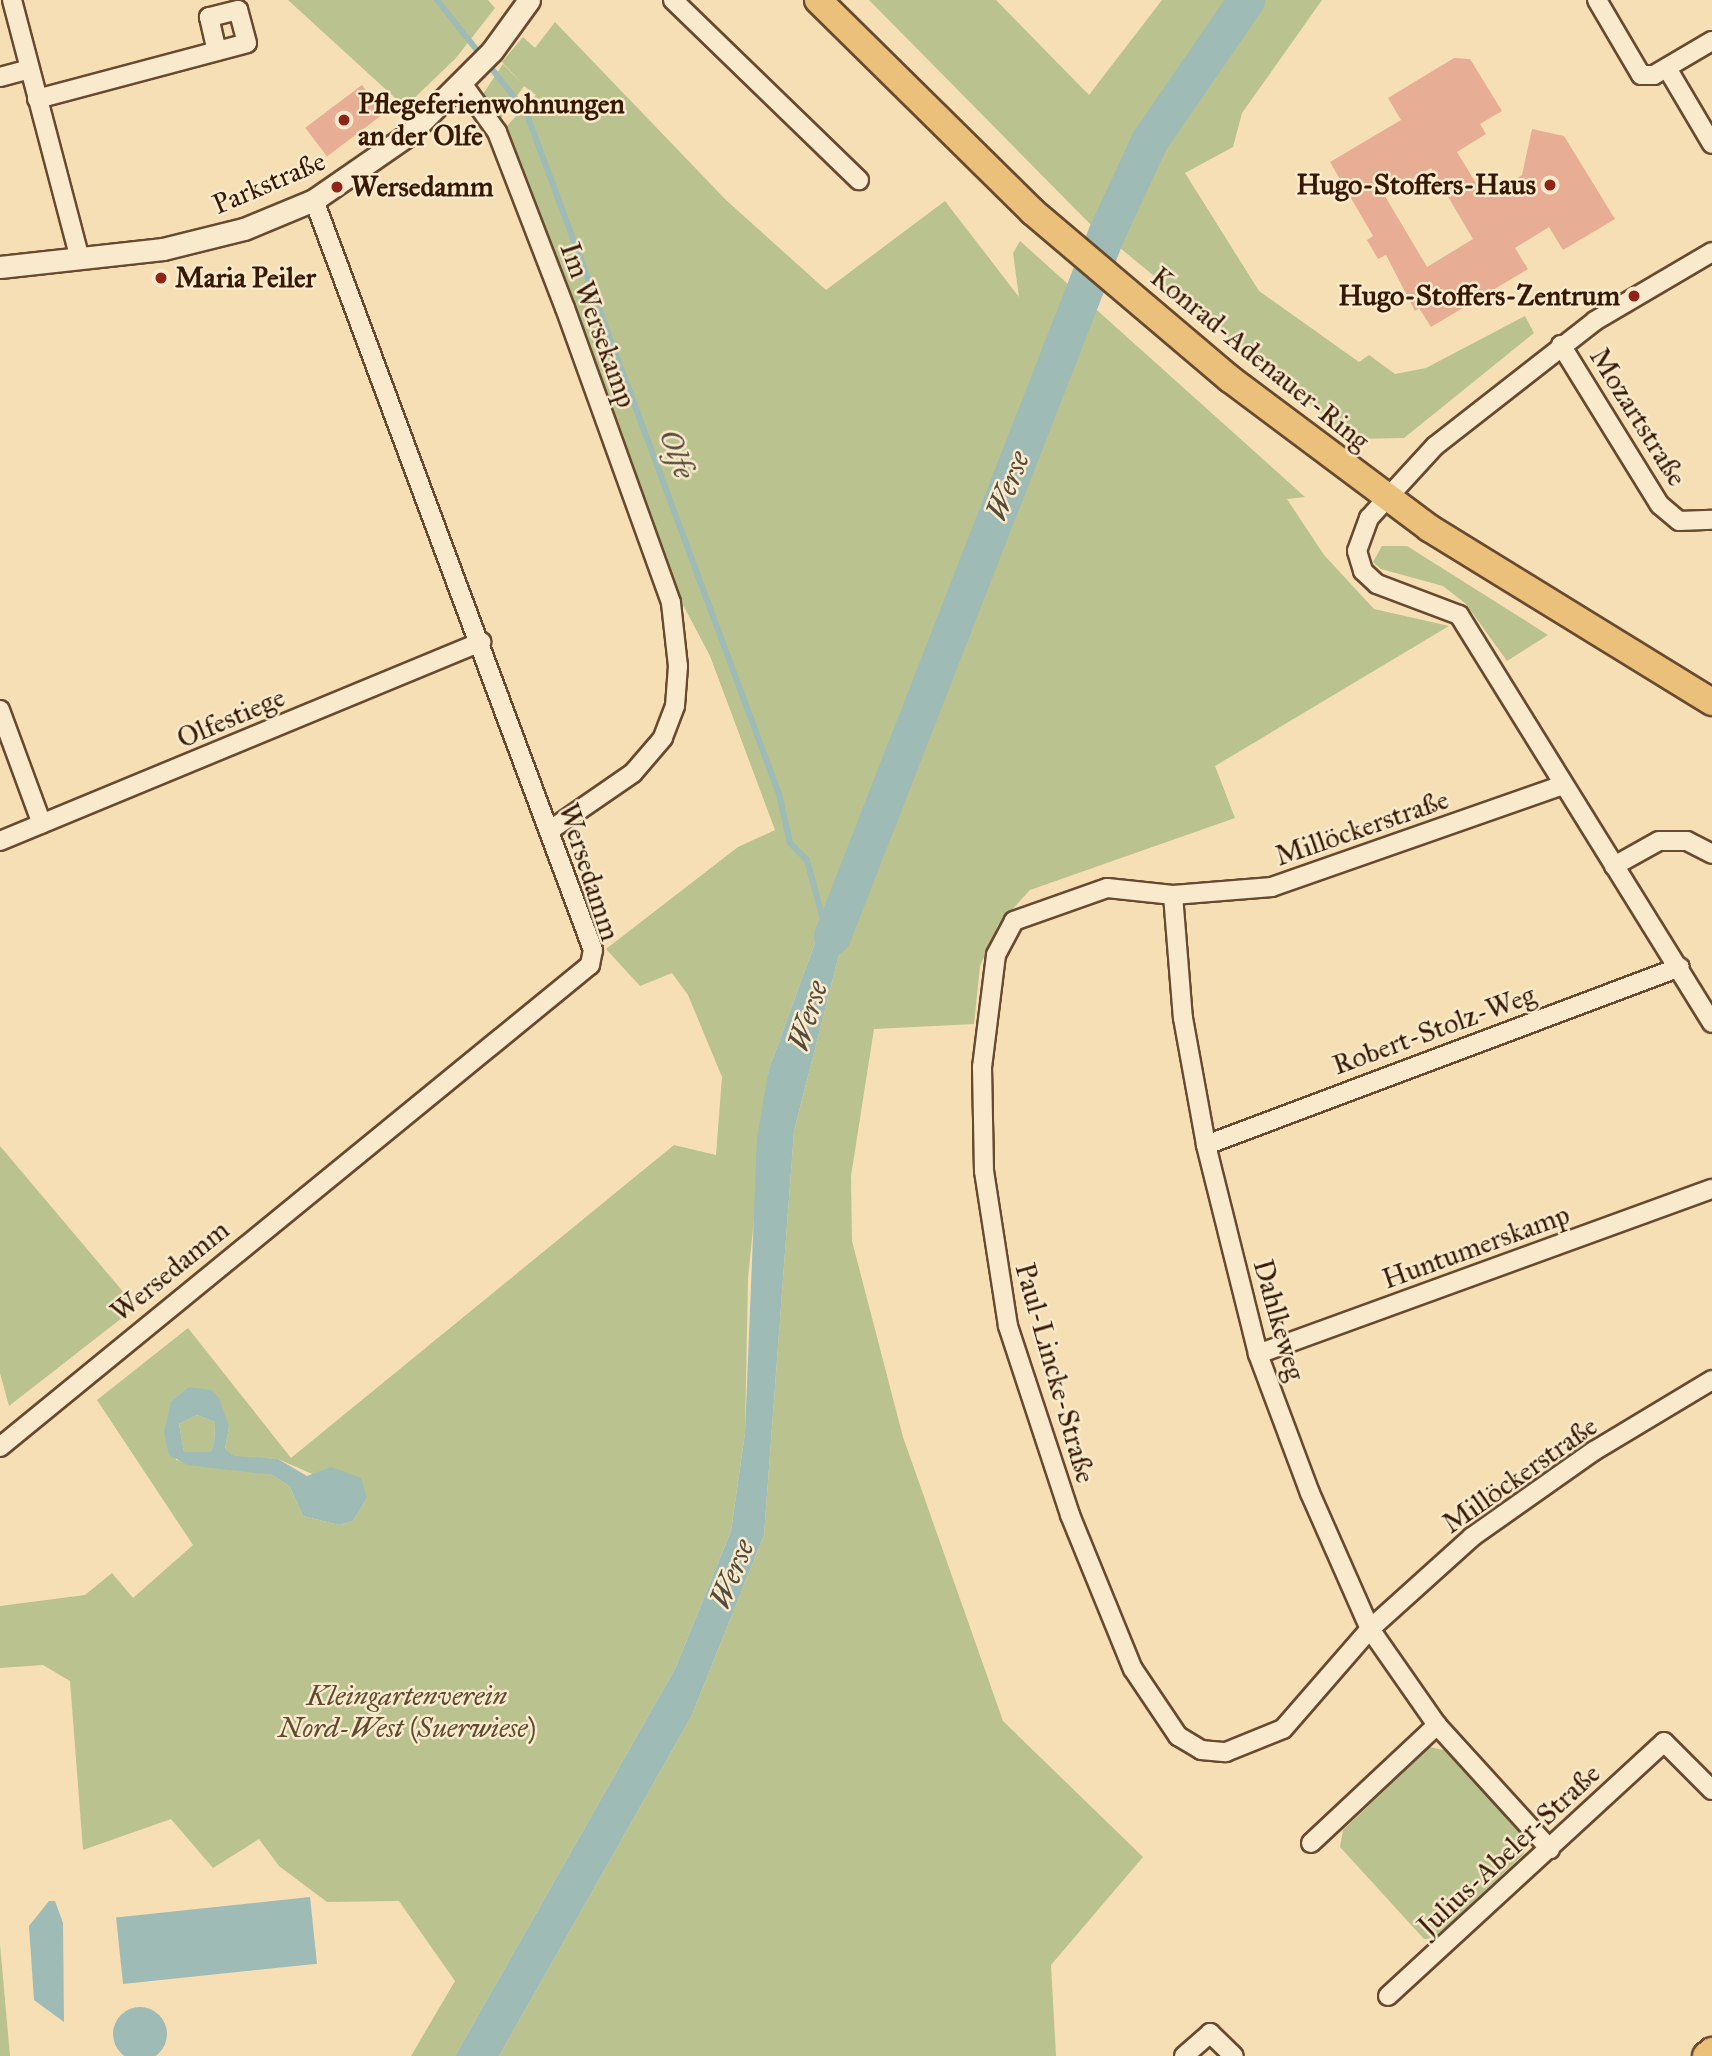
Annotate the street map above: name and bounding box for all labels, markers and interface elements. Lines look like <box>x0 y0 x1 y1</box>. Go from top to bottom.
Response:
place label: Pflegeferienwohnungen an der Olfe <box>358 87 625 153</box>
marker: Pflegeferienwohnungen an der Olfe <box>336 112 352 128</box>
street label: Parkstraße <box>208 144 330 222</box>
place label: Hugo-Stoffers-Haus <box>1296 168 1536 202</box>
place label: Wersedamm <box>351 170 493 204</box>
marker: Hugo-Stoffers-Haus <box>1542 177 1558 193</box>
marker: Wersedamm <box>329 179 345 195</box>
street label: Im Wersekamp <box>553 238 643 412</box>
street label: Konrad-Adenauer-Ring <box>1144 260 1376 458</box>
place label: Maria Peiler <box>175 261 316 295</box>
marker: Maria Peiler <box>153 270 169 286</box>
place label: Hugo-Stoffers-Zentrum <box>1338 279 1620 313</box>
marker: Hugo-Stoffers-Zentrum <box>1626 288 1642 304</box>
street label: Mozartstraße <box>1582 342 1694 492</box>
water label: Olfe <box>652 425 702 483</box>
water label: Werse <box>978 446 1038 526</box>
street label: Olfestiege <box>172 680 290 756</box>
street label: Millöckerstraße <box>1271 783 1453 873</box>
street label: Wersedamm <box>551 799 627 945</box>
water label: Werse <box>780 977 836 1055</box>
street label: Robert-Stolz-Weg <box>1328 978 1540 1082</box>
street label: Huntumerskamp <box>1378 1198 1574 1296</box>
street label: Wersedamm <box>104 1213 236 1329</box>
street label: Dahlkeweg <box>1246 1256 1312 1384</box>
street label: Paul-Lincke-Straße <box>1008 1259 1102 1487</box>
street label: Millöckerstraße <box>1436 1409 1604 1541</box>
water label: Werse <box>702 1534 762 1614</box>
park label: Kleingartenverein Nord-West (Suerwiese) <box>278 1679 536 1745</box>
street label: Julius-Abeler-Straße <box>1411 1757 1607 1943</box>

